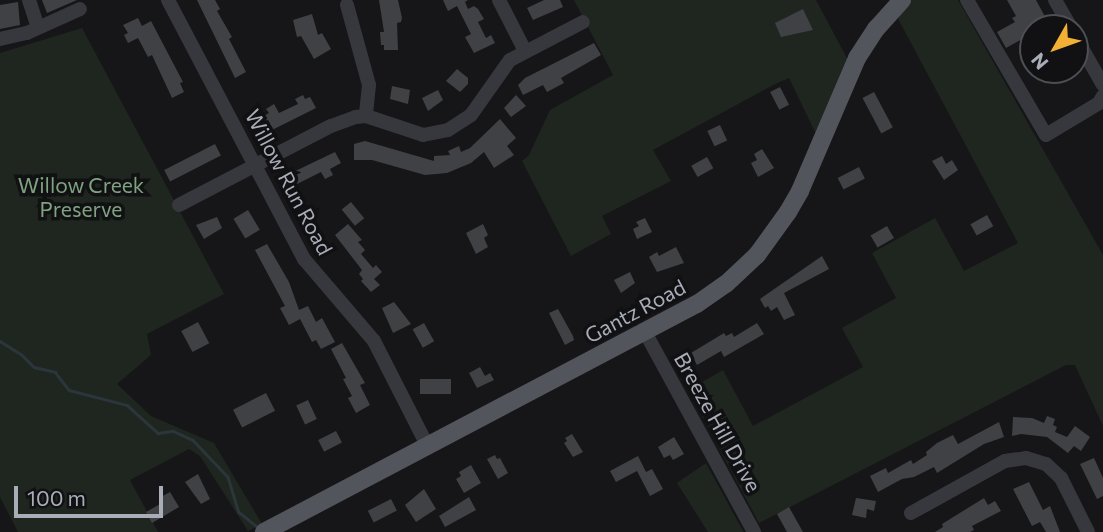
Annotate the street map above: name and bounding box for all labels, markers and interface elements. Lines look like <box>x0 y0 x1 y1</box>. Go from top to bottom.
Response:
north arrow <box>1019 14 1089 84</box>
text: N <box>1026 49 1052 74</box>
street label: Willow Run Road <box>240 105 338 259</box>
park label: Willow Creek Preserve <box>18 172 144 222</box>
street label: Gantz Road <box>580 274 690 348</box>
street label: Breeze Hill Drive <box>669 348 767 496</box>
scale bar <box>18 472 166 516</box>
text: 100 m <box>27 485 86 510</box>

